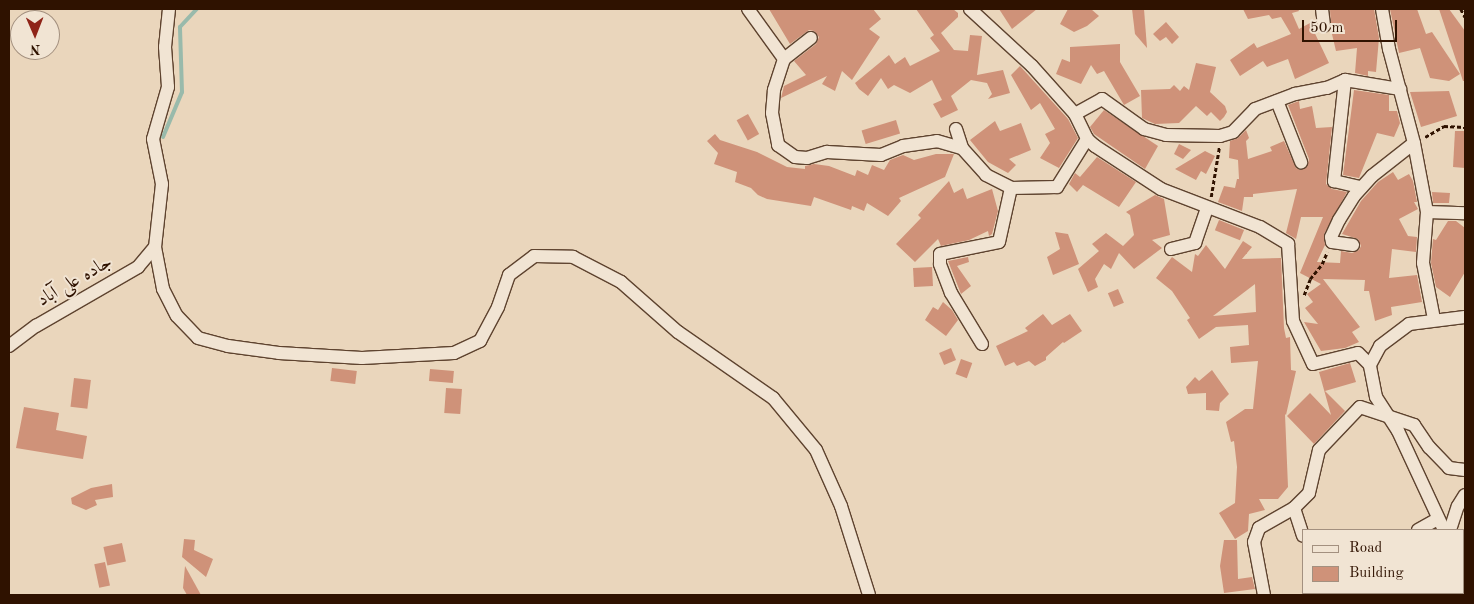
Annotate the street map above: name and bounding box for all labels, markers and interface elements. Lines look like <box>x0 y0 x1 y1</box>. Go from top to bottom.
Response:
north arrow <box>10 10 60 60</box>
scale bar <box>1304 10 1399 42</box>
text: 50 m <box>1310 21 1344 36</box>
text: N <box>30 42 41 56</box>
street label: جاده علی آباد <box>33 251 117 313</box>
legend <box>1302 529 1464 594</box>
text: Road <box>1349 541 1382 556</box>
text: Building <box>1349 566 1404 581</box>

